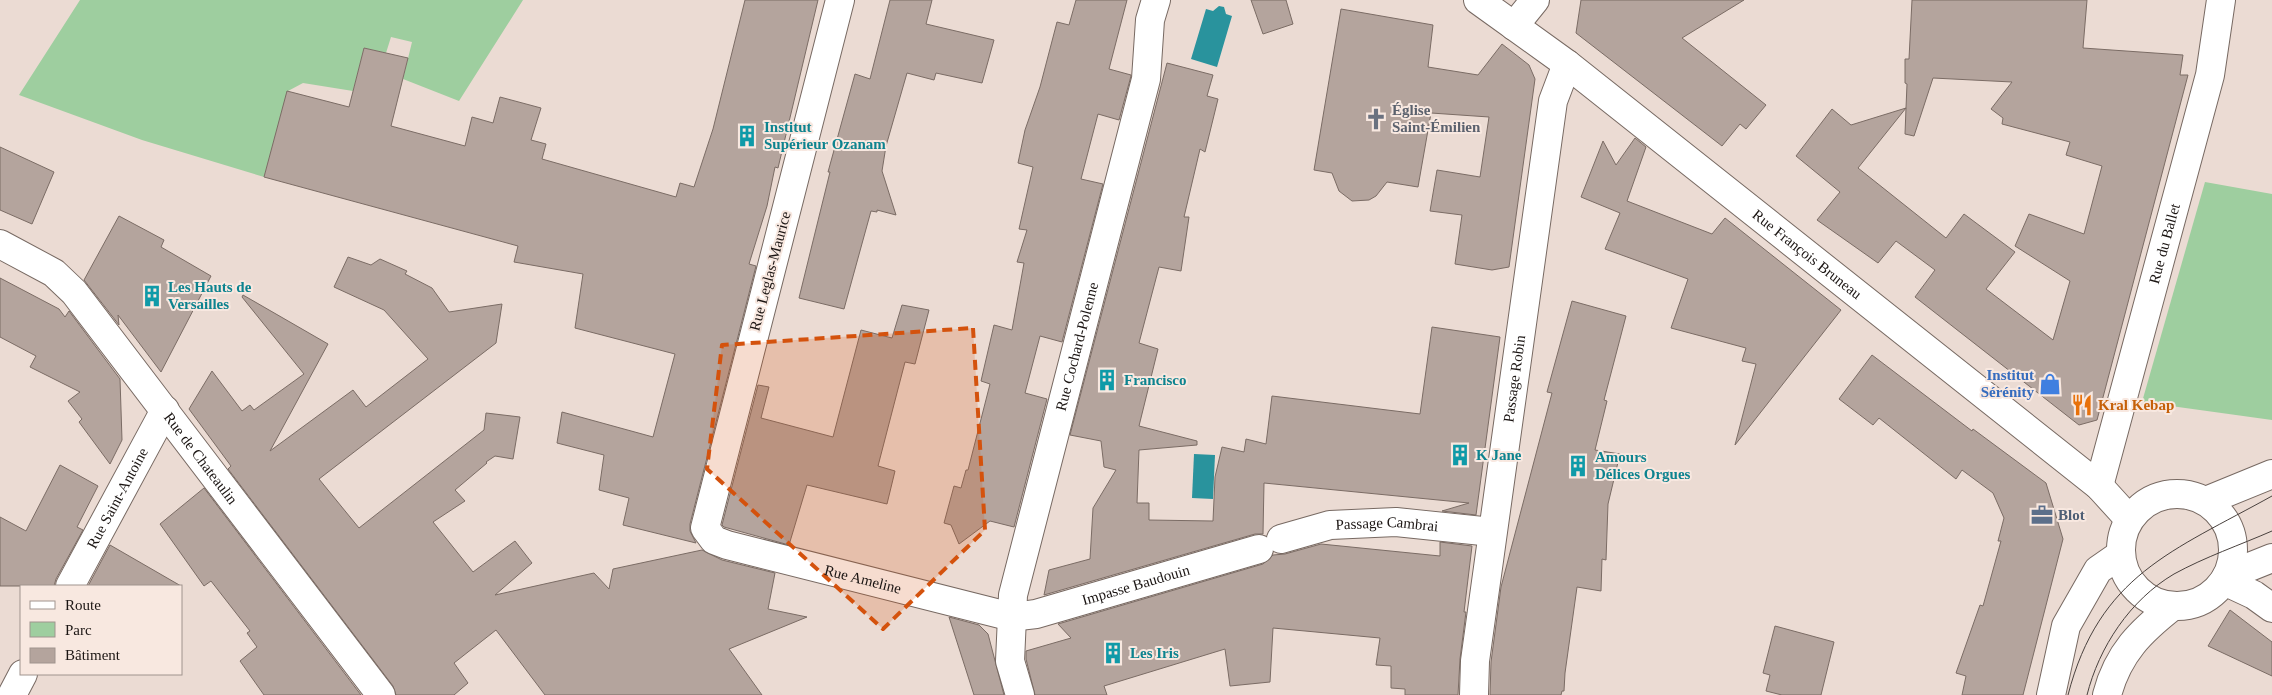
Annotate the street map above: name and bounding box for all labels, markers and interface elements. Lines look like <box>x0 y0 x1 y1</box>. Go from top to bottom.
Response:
place label: Église Saint-Émilien <box>1392 102 1481 135</box>
church icon: Église Saint-Émilien <box>1363 106 1389 132</box>
place label: Institut Supérieur Ozanam <box>764 119 886 152</box>
building icon: Institut Supérieur Ozanam <box>734 123 760 149</box>
street label: Rue du Ballet <box>2146 201 2183 286</box>
street label: Rue François Bruneau <box>1749 206 1865 303</box>
street label: Rue Leglas-Maurice <box>746 209 794 332</box>
place label: Les Hauts de Versailles <box>168 279 252 312</box>
street label: Rue Cochard-Polenne <box>1053 280 1101 413</box>
building icon: Les Hauts de Versailles <box>139 283 165 309</box>
street label: Passage Robin <box>1500 334 1528 423</box>
building icon: Francisco <box>1094 367 1120 393</box>
place label: Institut Sérénity <box>1981 367 2034 400</box>
shop icon: Institut Sérénity <box>2037 371 2063 397</box>
place label: Francisco <box>1124 372 1186 388</box>
restaurant icon: Kral Kebap <box>2069 392 2095 418</box>
place label: Kral Kebap <box>2098 397 2174 413</box>
street label: Rue de Chateaulin <box>161 409 241 508</box>
building icon: K Jane <box>1447 442 1473 468</box>
street label: Rue Saint-Antoine <box>84 445 151 551</box>
place label: K Jane <box>1476 447 1522 463</box>
place label: Amours Délices Orgues <box>1595 449 1691 482</box>
building icon: Amours Délices Orgues <box>1565 453 1591 479</box>
office icon: Blot <box>2029 502 2055 528</box>
place label: Blot <box>2058 507 2085 523</box>
street label: Passage Cambrai <box>1335 514 1439 534</box>
street label: Rue Ameline <box>823 562 903 597</box>
street label: Impasse Baudouin <box>1080 562 1192 608</box>
legend <box>20 585 182 675</box>
text: Route <box>65 597 101 613</box>
text: Parc <box>65 622 92 638</box>
building icon: Les Iris <box>1100 640 1126 666</box>
place label: Les Iris <box>1130 645 1179 661</box>
text: Bâtiment <box>65 647 121 663</box>

